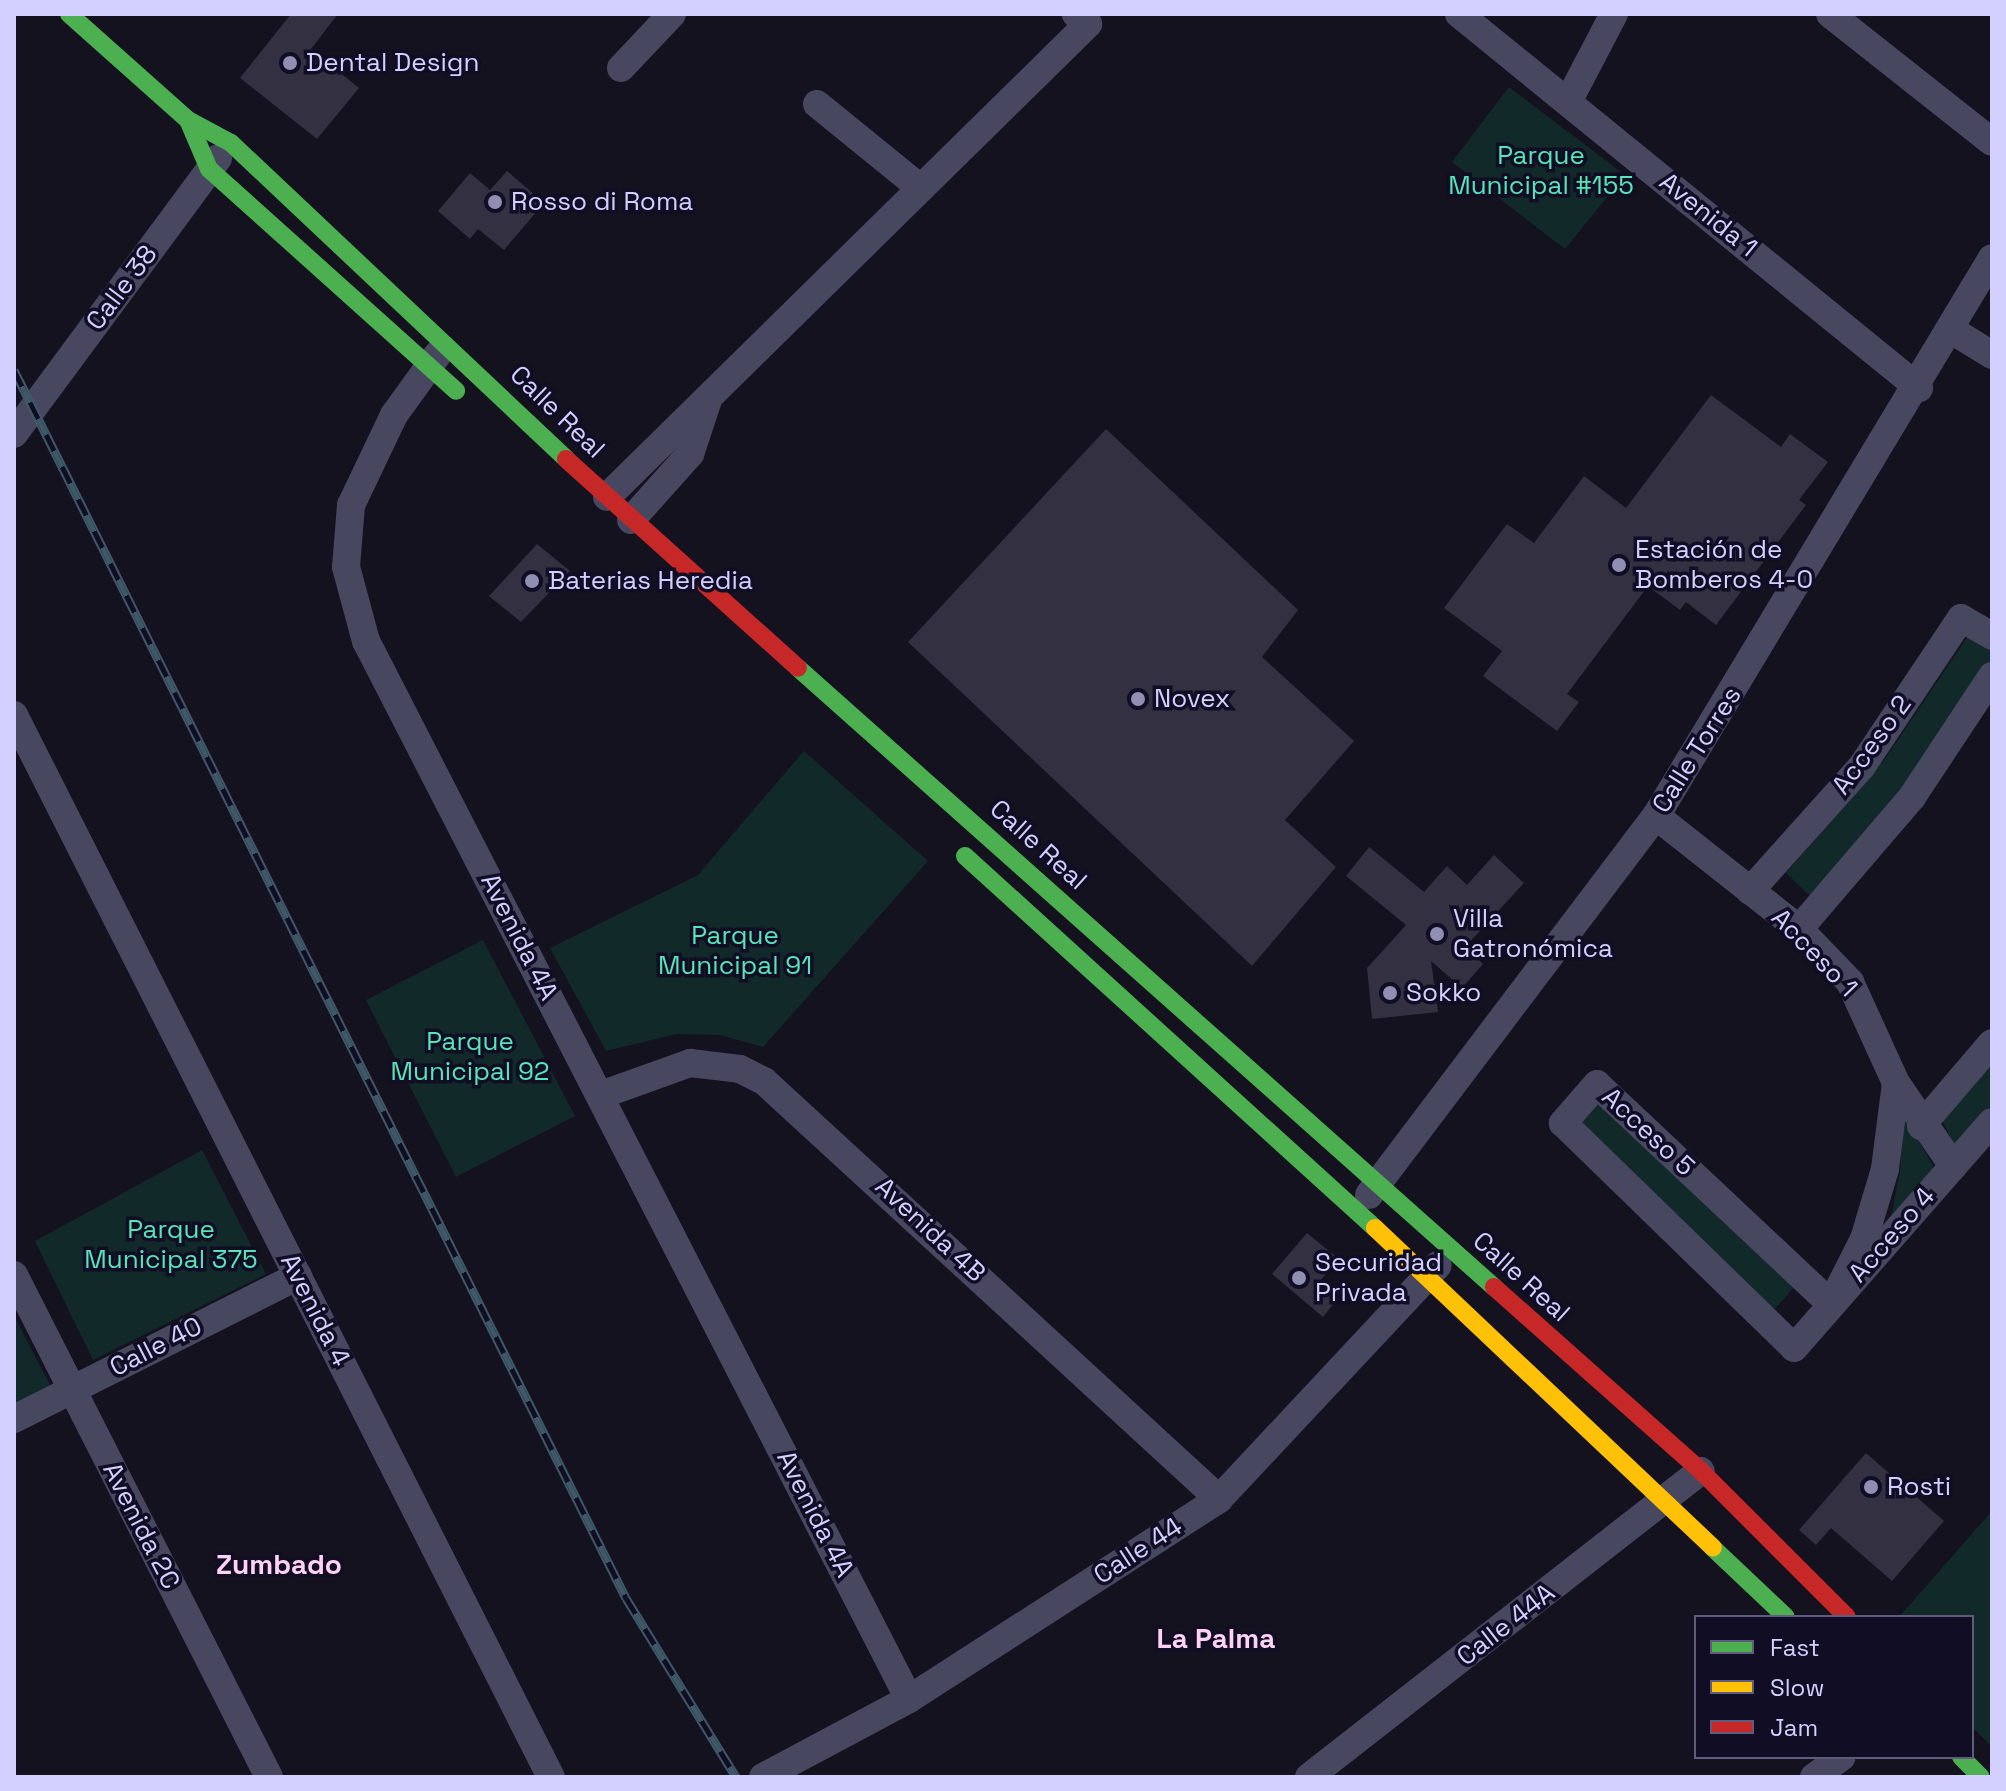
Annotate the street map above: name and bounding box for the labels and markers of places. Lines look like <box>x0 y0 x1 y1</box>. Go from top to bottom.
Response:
place label: Dental Design <box>306 47 479 79</box>
marker: Dental Design <box>281 54 299 72</box>
place label: Rosso di Roma <box>511 186 693 218</box>
marker: Rosso di Roma <box>486 193 504 211</box>
place label: Estación de Bomberos 4-0 <box>1635 534 1813 596</box>
marker: Estación de Bomberos 4-0 <box>1610 556 1628 574</box>
place label: Baterias Heredia <box>548 565 753 597</box>
marker: Baterias Heredia <box>523 572 541 590</box>
place label: Novex <box>1154 683 1230 715</box>
marker: Novex <box>1129 690 1147 708</box>
place label: Villa Gatronómica <box>1453 903 1613 964</box>
marker: Villa Gatronómica <box>1428 925 1446 943</box>
place label: Sokko <box>1406 977 1481 1009</box>
marker: Sokko <box>1381 984 1399 1002</box>
place label: Securidad Privada <box>1315 1247 1442 1308</box>
marker: Securidad Privada <box>1290 1269 1308 1287</box>
place label: Rosti <box>1887 1471 1951 1503</box>
marker: Rosti <box>1862 1478 1880 1496</box>

